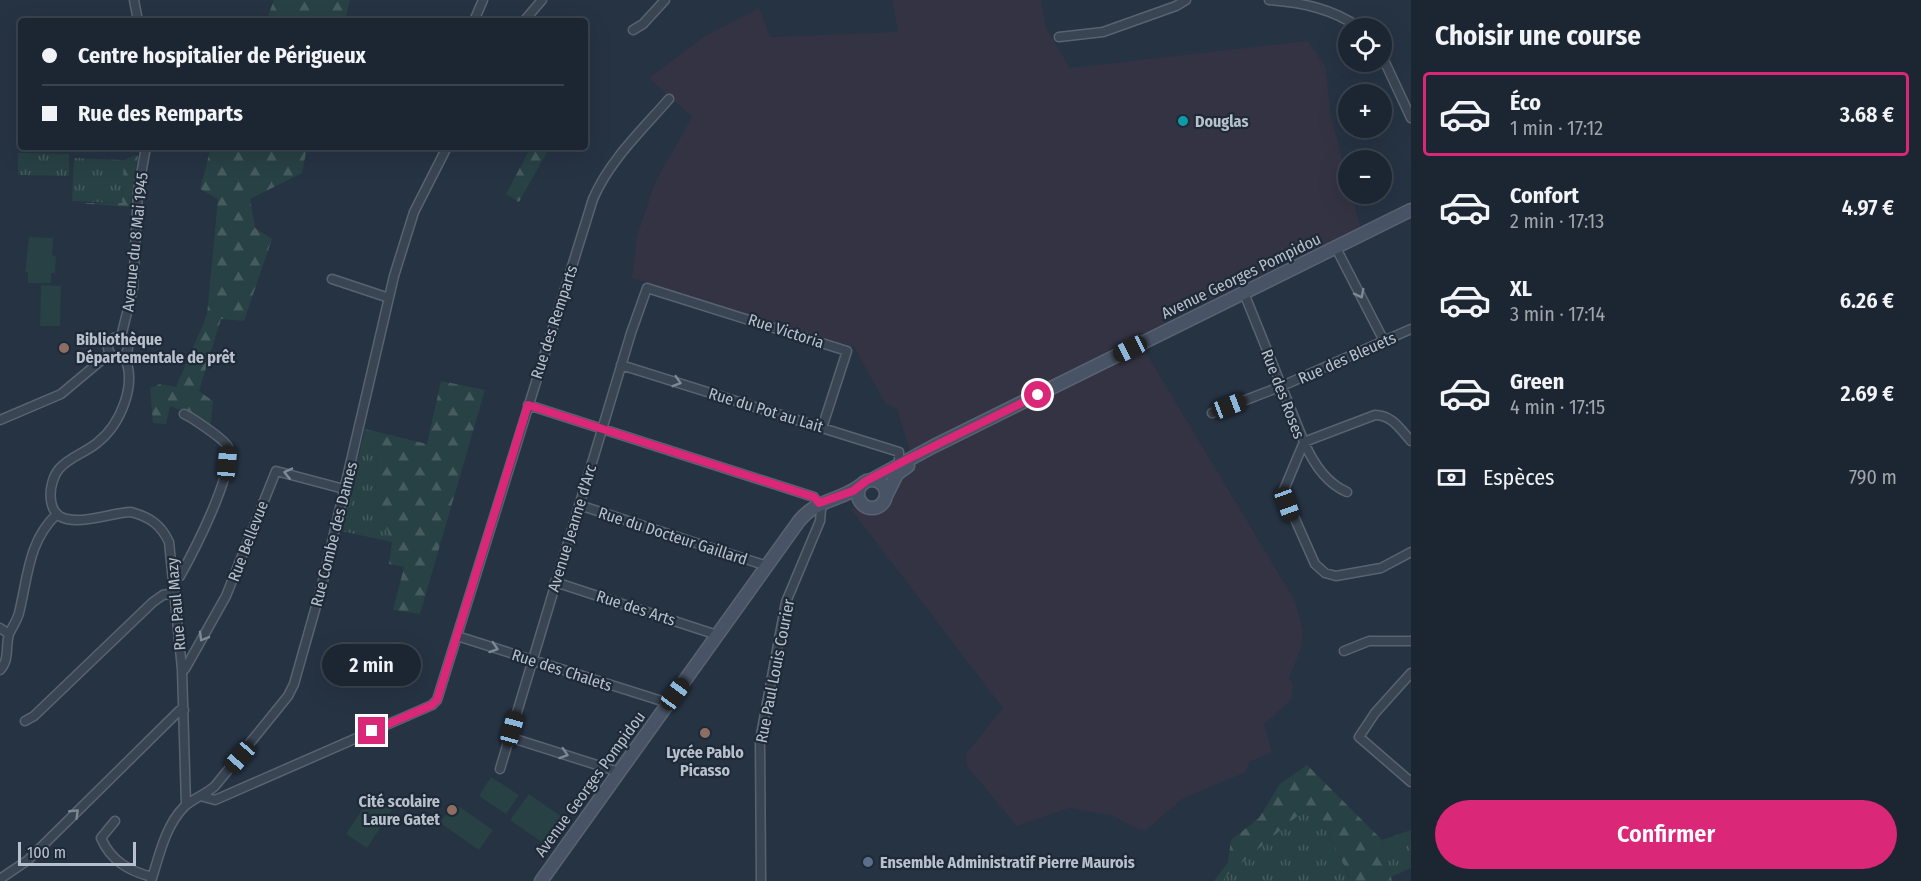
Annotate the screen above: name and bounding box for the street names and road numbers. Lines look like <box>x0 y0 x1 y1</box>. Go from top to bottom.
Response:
street label: Avenue du 8 Mai 1945 <box>118 171 152 313</box>
street label: Avenue Georges Pompidou <box>1158 229 1324 323</box>
street label: Rue des Remparts <box>527 263 581 381</box>
street label: Rue Victoria <box>746 310 826 352</box>
street label: Rue des Bleuets <box>1295 328 1399 388</box>
street label: Rue des Roses <box>1257 347 1309 442</box>
street label: Rue du Pot au Lait <box>706 384 826 437</box>
street label: Rue Combe des Dames <box>307 459 361 608</box>
street label: Avenue Jeanne d'Arc <box>544 462 600 594</box>
street label: Rue Bellevue <box>224 498 272 584</box>
street label: Rue du Docteur Gaillard <box>596 503 750 569</box>
street label: Rue Paul Mazy <box>162 556 190 651</box>
street label: Rue des Arts <box>594 586 678 630</box>
street label: Rue Paul Louis Courier <box>752 597 798 745</box>
street label: Rue des Chalets <box>510 645 615 695</box>
street label: Avenue Georges Pompidou <box>531 708 649 860</box>

